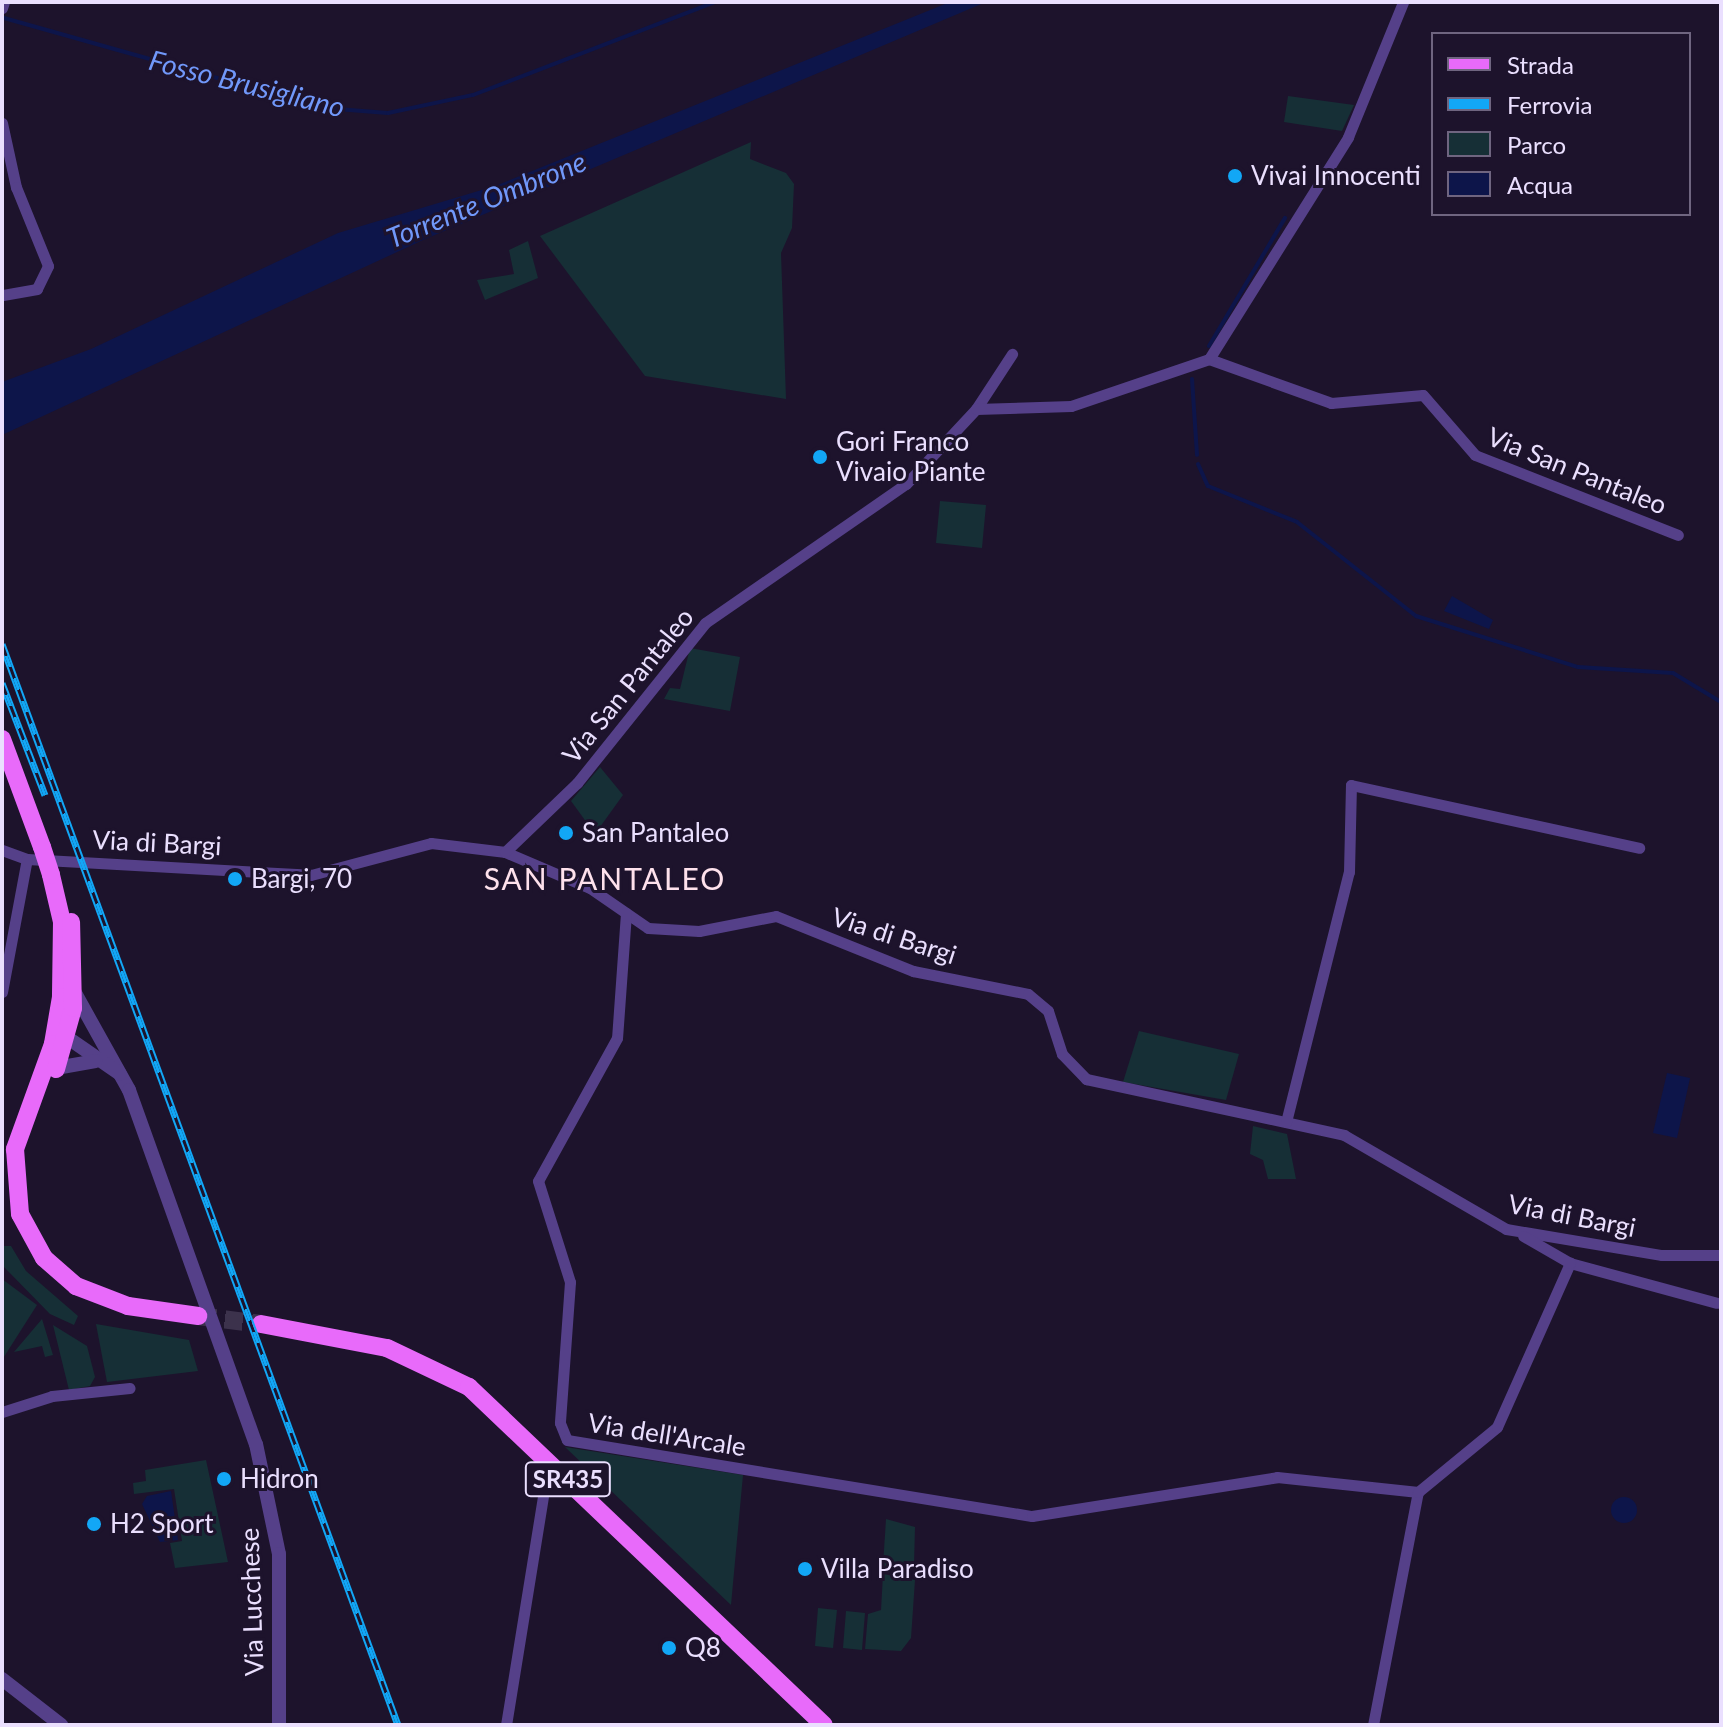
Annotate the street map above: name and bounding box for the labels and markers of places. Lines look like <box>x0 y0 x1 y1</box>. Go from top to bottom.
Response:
place label: Vivai Innocenti <box>1251 160 1421 192</box>
marker: Vivai Innocenti <box>1226 167 1244 185</box>
place label: Gori Franco Vivaio Piante <box>836 426 986 488</box>
marker: Gori Franco Vivaio Piante <box>811 448 829 466</box>
place label: San Pantaleo <box>582 817 729 849</box>
marker: San Pantaleo <box>557 824 575 842</box>
place label: Bargi, 70 <box>251 863 352 895</box>
marker: Bargi, 70 <box>226 870 244 888</box>
place label: Hidron <box>240 1463 319 1495</box>
marker: Hidron <box>215 1470 233 1488</box>
place label: H2 Sport <box>110 1508 214 1540</box>
marker: H2 Sport <box>85 1515 103 1533</box>
place label: Villa Paradiso <box>821 1553 974 1585</box>
marker: Villa Paradiso <box>796 1560 814 1578</box>
place label: Q8 <box>685 1632 721 1664</box>
marker: Q8 <box>660 1639 678 1657</box>

